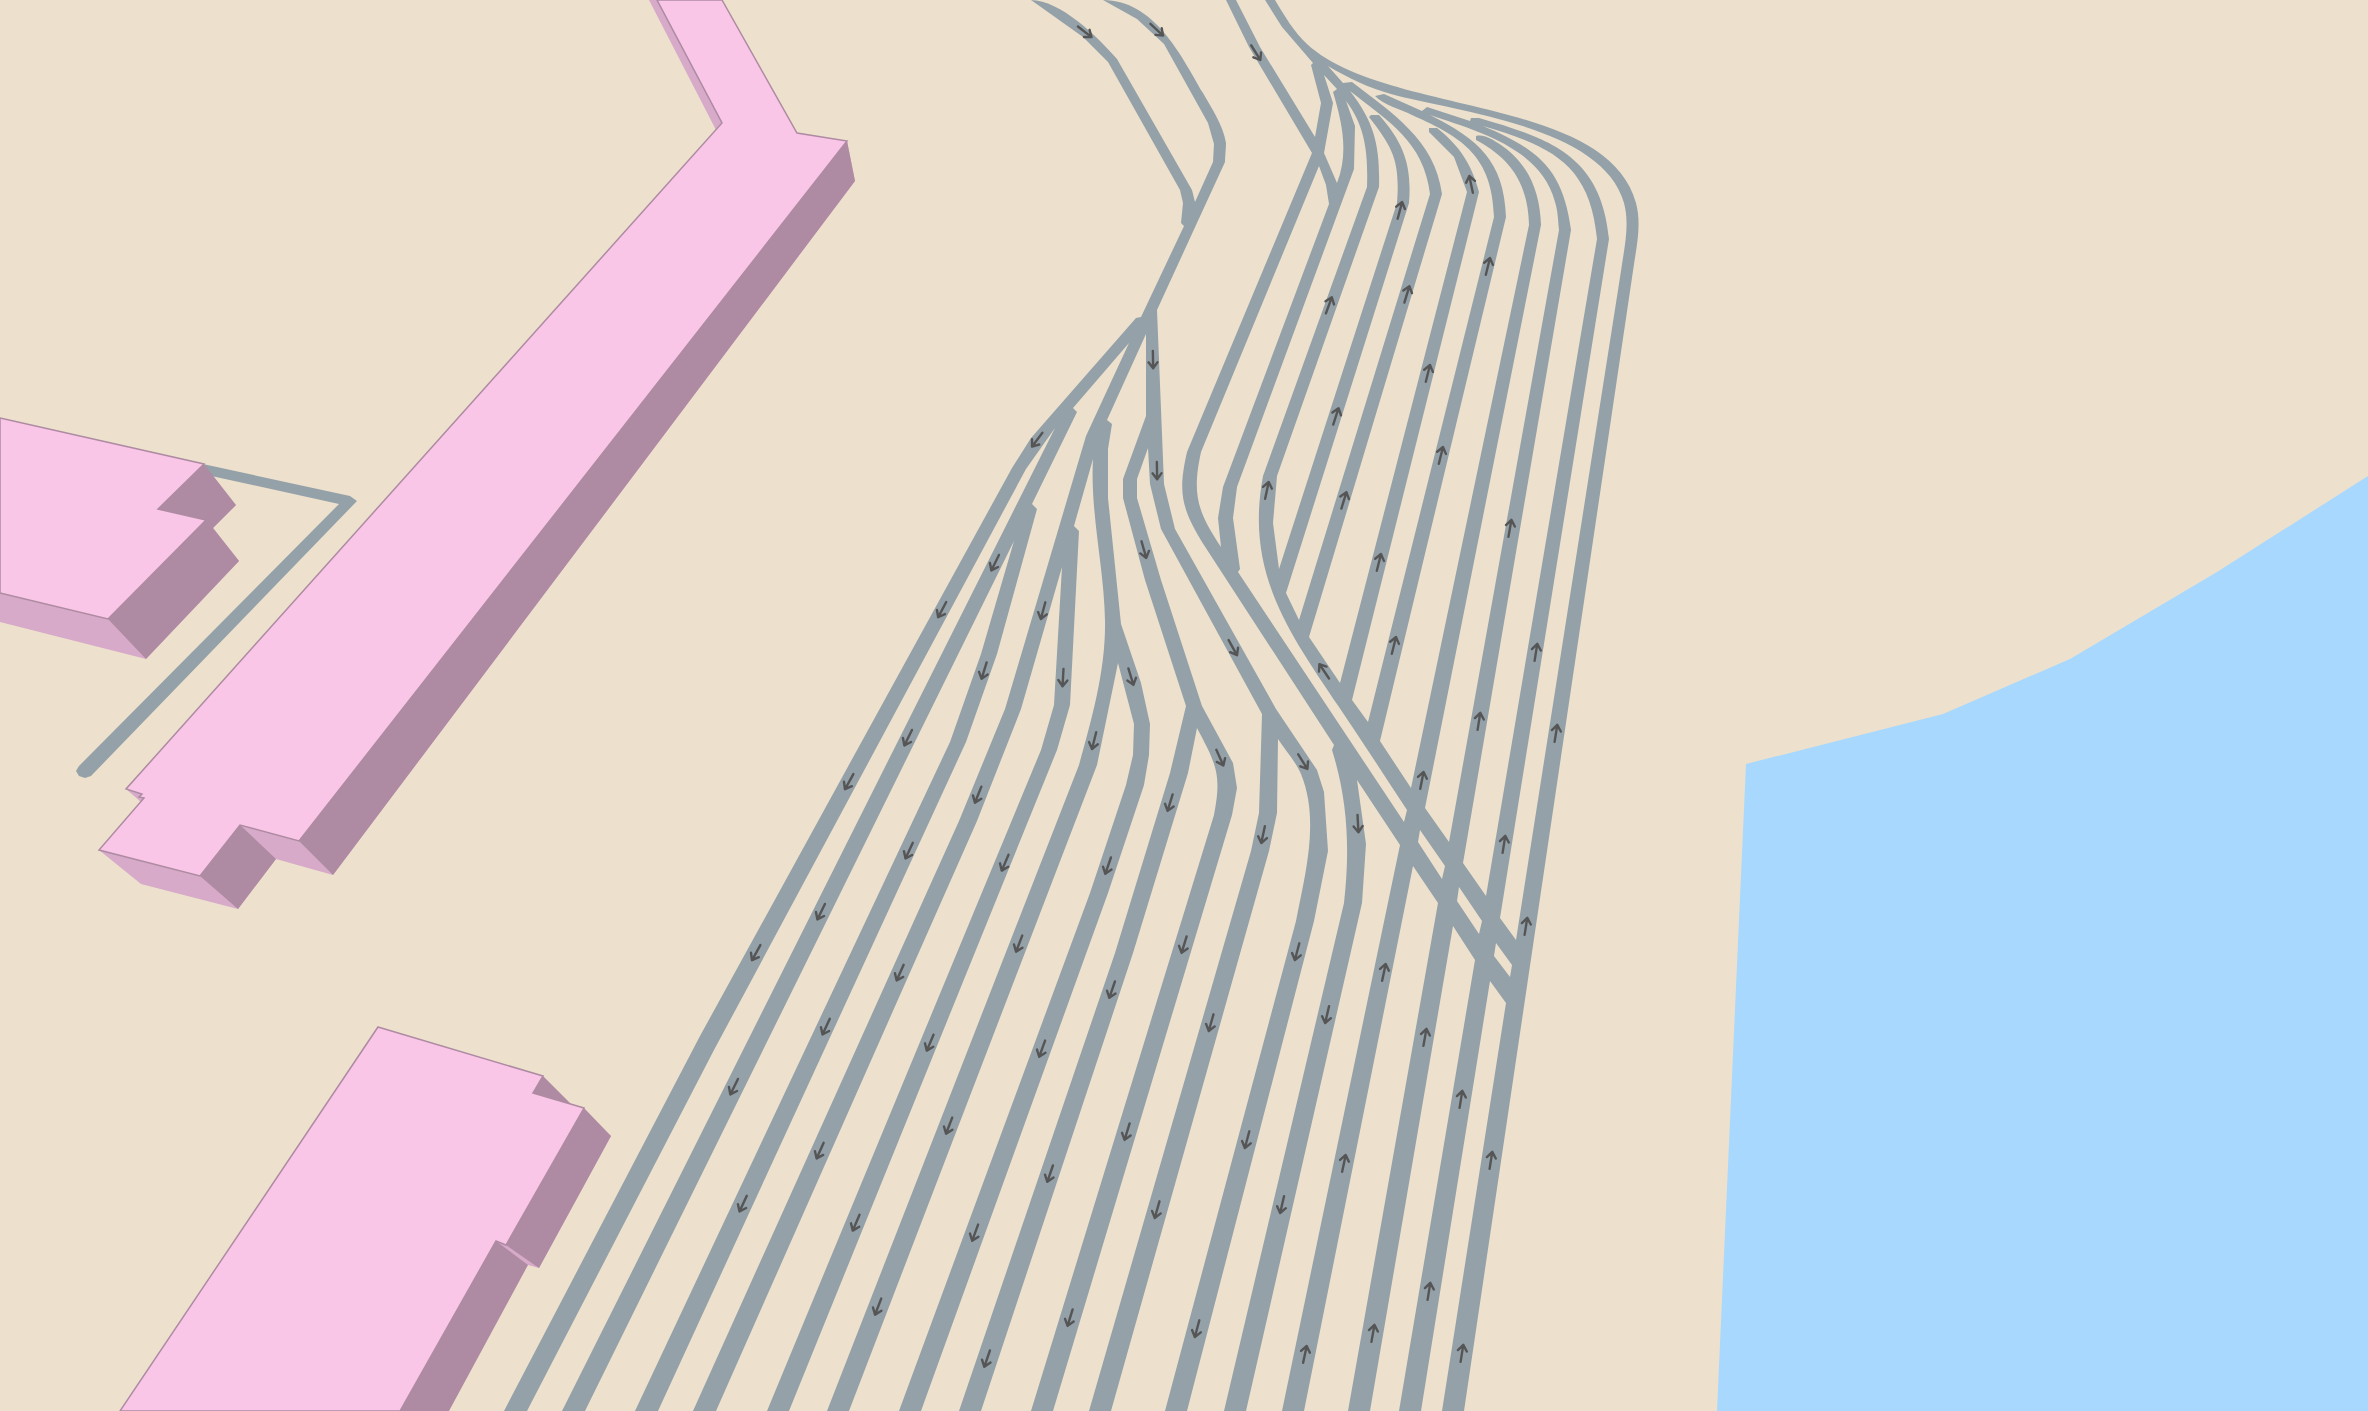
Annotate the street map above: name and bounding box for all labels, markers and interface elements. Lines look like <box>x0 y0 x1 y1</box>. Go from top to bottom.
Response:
one-way arrow <box>1150 23 1165 38</box>
one-way arrow <box>1077 25 1093 38</box>
one-way arrow <box>1251 44 1263 61</box>
one-way arrow <box>1464 175 1476 194</box>
one-way arrow <box>1395 201 1406 220</box>
one-way arrow <box>1483 257 1495 276</box>
one-way arrow <box>1402 284 1413 303</box>
one-way arrow <box>1325 297 1336 315</box>
one-way arrow <box>1148 349 1159 369</box>
one-way arrow <box>1423 364 1435 383</box>
one-way arrow <box>1331 407 1342 426</box>
one-way arrow <box>1031 432 1044 448</box>
one-way arrow <box>1435 446 1447 465</box>
one-way arrow <box>1151 461 1163 480</box>
one-way arrow <box>1262 481 1273 500</box>
one-way arrow <box>1339 491 1350 510</box>
one-way arrow <box>1505 519 1516 539</box>
one-way arrow <box>1139 540 1150 559</box>
one-way arrow <box>1374 553 1386 572</box>
one-way arrow <box>988 554 1000 572</box>
one-way arrow <box>936 601 948 618</box>
one-way arrow <box>1037 601 1048 620</box>
one-way arrow <box>1389 636 1401 655</box>
one-way arrow <box>1227 639 1239 656</box>
one-way arrow <box>1531 643 1542 662</box>
one-way arrow <box>978 661 989 680</box>
one-way arrow <box>1318 663 1330 679</box>
one-way arrow <box>1126 667 1137 686</box>
one-way arrow <box>1058 668 1069 688</box>
one-way arrow <box>1473 711 1484 731</box>
one-way arrow <box>1551 724 1562 744</box>
one-way arrow <box>901 728 913 746</box>
one-way arrow <box>1088 732 1100 751</box>
one-way arrow <box>1215 748 1227 766</box>
one-way arrow <box>1297 753 1309 770</box>
one-way arrow <box>1417 771 1428 791</box>
one-way arrow <box>843 772 854 790</box>
one-way arrow <box>972 785 983 804</box>
one-way arrow <box>1164 793 1175 812</box>
one-way arrow <box>1352 813 1363 833</box>
one-way arrow <box>1257 825 1268 844</box>
one-way arrow <box>1499 835 1510 855</box>
one-way arrow <box>902 841 914 859</box>
one-way arrow <box>999 853 1010 872</box>
one-way arrow <box>1102 856 1113 875</box>
one-way arrow <box>815 903 826 921</box>
one-way arrow <box>1521 917 1532 936</box>
one-way arrow <box>1013 934 1024 952</box>
one-way arrow <box>1178 935 1189 954</box>
one-way arrow <box>1291 942 1303 961</box>
one-way arrow <box>750 944 762 961</box>
one-way arrow <box>1379 962 1390 982</box>
one-way arrow <box>893 964 905 982</box>
one-way arrow <box>1106 980 1117 999</box>
one-way arrow <box>1320 1005 1332 1024</box>
one-way arrow <box>1205 1013 1216 1032</box>
one-way arrow <box>819 1018 831 1036</box>
one-way arrow <box>1420 1028 1431 1048</box>
one-way arrow <box>924 1033 935 1052</box>
one-way arrow <box>1036 1039 1047 1058</box>
one-way arrow <box>728 1077 740 1095</box>
one-way arrow <box>1456 1089 1467 1109</box>
one-way arrow <box>942 1116 953 1134</box>
one-way arrow <box>1121 1122 1132 1141</box>
one-way arrow <box>1241 1130 1252 1149</box>
one-way arrow <box>814 1142 825 1160</box>
one-way arrow <box>1485 1151 1496 1171</box>
one-way arrow <box>1339 1153 1351 1172</box>
one-way arrow <box>1043 1164 1054 1183</box>
one-way arrow <box>737 1194 749 1212</box>
one-way arrow <box>1276 1195 1288 1214</box>
one-way arrow <box>1151 1200 1163 1219</box>
one-way arrow <box>850 1213 861 1232</box>
one-way arrow <box>969 1223 980 1241</box>
one-way arrow <box>1424 1282 1435 1302</box>
one-way arrow <box>872 1298 883 1316</box>
one-way arrow <box>1064 1308 1075 1327</box>
one-way arrow <box>1191 1319 1203 1338</box>
one-way arrow <box>1368 1323 1379 1343</box>
one-way arrow <box>1300 1344 1311 1364</box>
one-way arrow <box>1456 1344 1467 1364</box>
one-way arrow <box>981 1349 992 1368</box>

